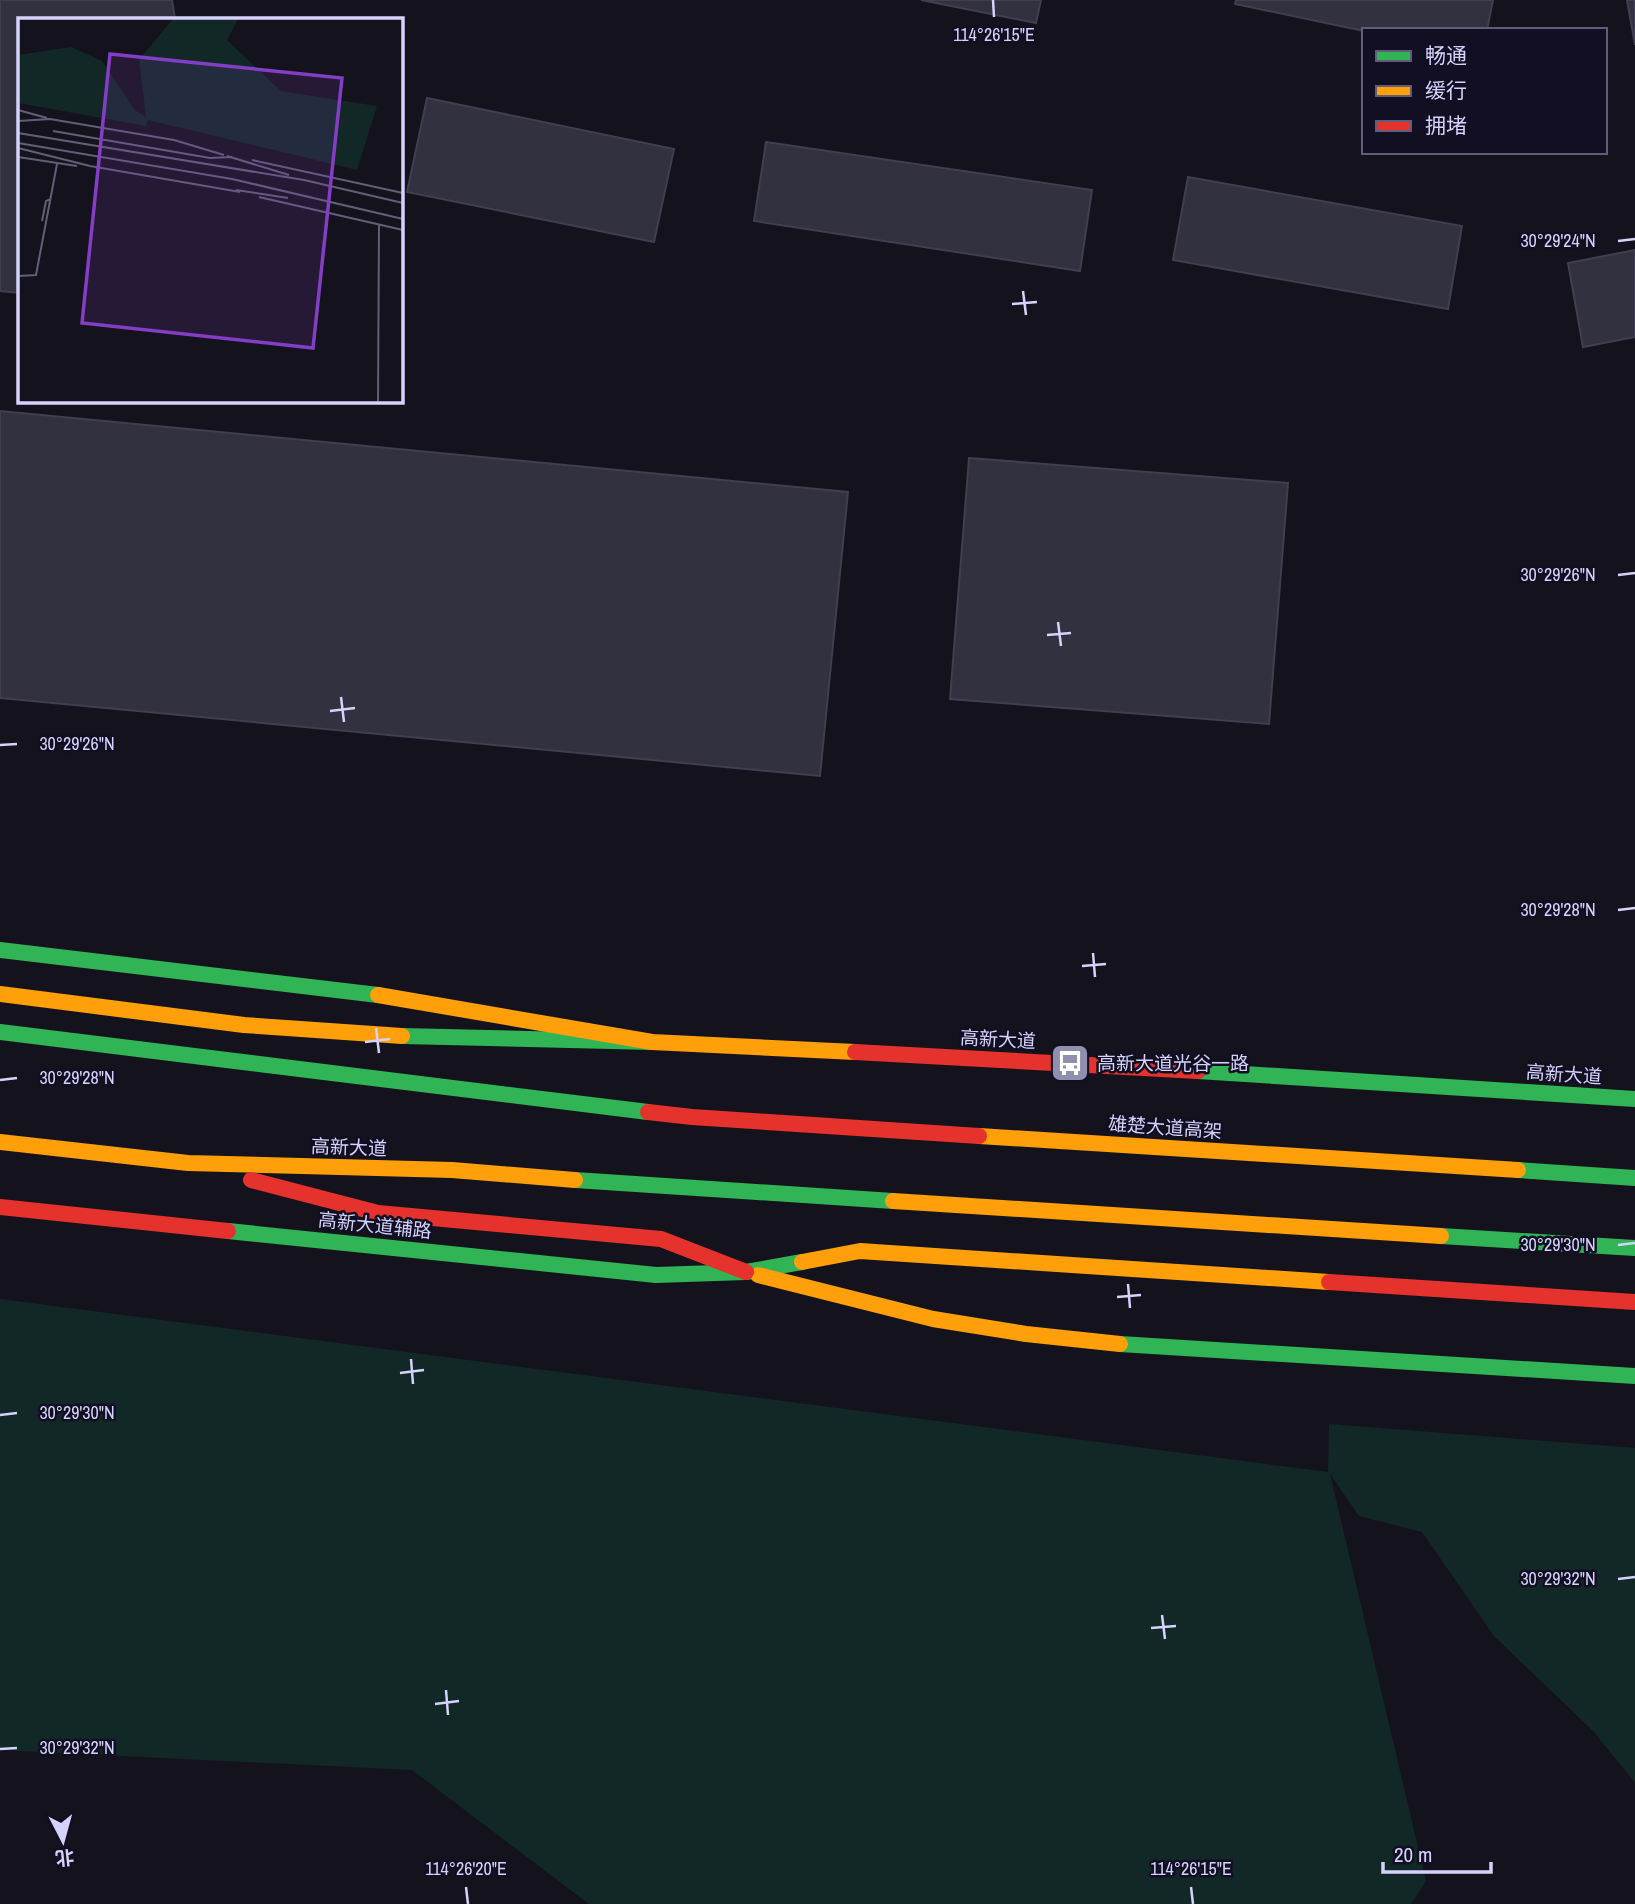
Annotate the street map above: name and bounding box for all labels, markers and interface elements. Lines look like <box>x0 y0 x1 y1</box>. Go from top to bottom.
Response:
inset map <box>18 18 402 402</box>
text: 114°26'15"E <box>953 22 1035 47</box>
legend <box>1362 28 1607 154</box>
text: 畅通 <box>1425 41 1467 70</box>
text: 缓行 <box>1425 76 1467 105</box>
text: 拥堵 <box>1425 111 1467 140</box>
text: 30°29'24"N <box>1520 228 1596 253</box>
text: 30°29'26"N <box>1520 562 1596 587</box>
text: 30°29'26"N <box>39 731 115 756</box>
text: 30°29'28"N <box>1520 897 1596 922</box>
street label: 高新大道 <box>959 1024 1037 1054</box>
bus stop icon: 高新大道光谷一路 <box>1049 1042 1091 1084</box>
place label: 高新大道光谷一路 <box>1097 1050 1249 1076</box>
street label: 高新大道 <box>1525 1058 1603 1090</box>
text: 30°29'28"N <box>39 1065 115 1090</box>
street label: 雄楚大道高架 <box>1107 1110 1223 1144</box>
street label: 高新大道 <box>311 1133 387 1161</box>
street label: 高新大道辅路 <box>317 1206 433 1244</box>
text: 30°29'30"N <box>1520 1232 1596 1257</box>
text: 30°29'30"N <box>39 1400 115 1425</box>
text: 30°29'32"N <box>1520 1566 1596 1591</box>
text: 30°29'32"N <box>39 1735 115 1760</box>
north arrow <box>28 1806 98 1876</box>
scale bar <box>1383 1830 1492 1874</box>
text: 20 m <box>1394 1840 1432 1869</box>
text: 北 <box>54 1844 76 1872</box>
text: 114°26'20"E <box>425 1856 507 1881</box>
text: 114°26'15"E <box>1150 1856 1232 1881</box>

